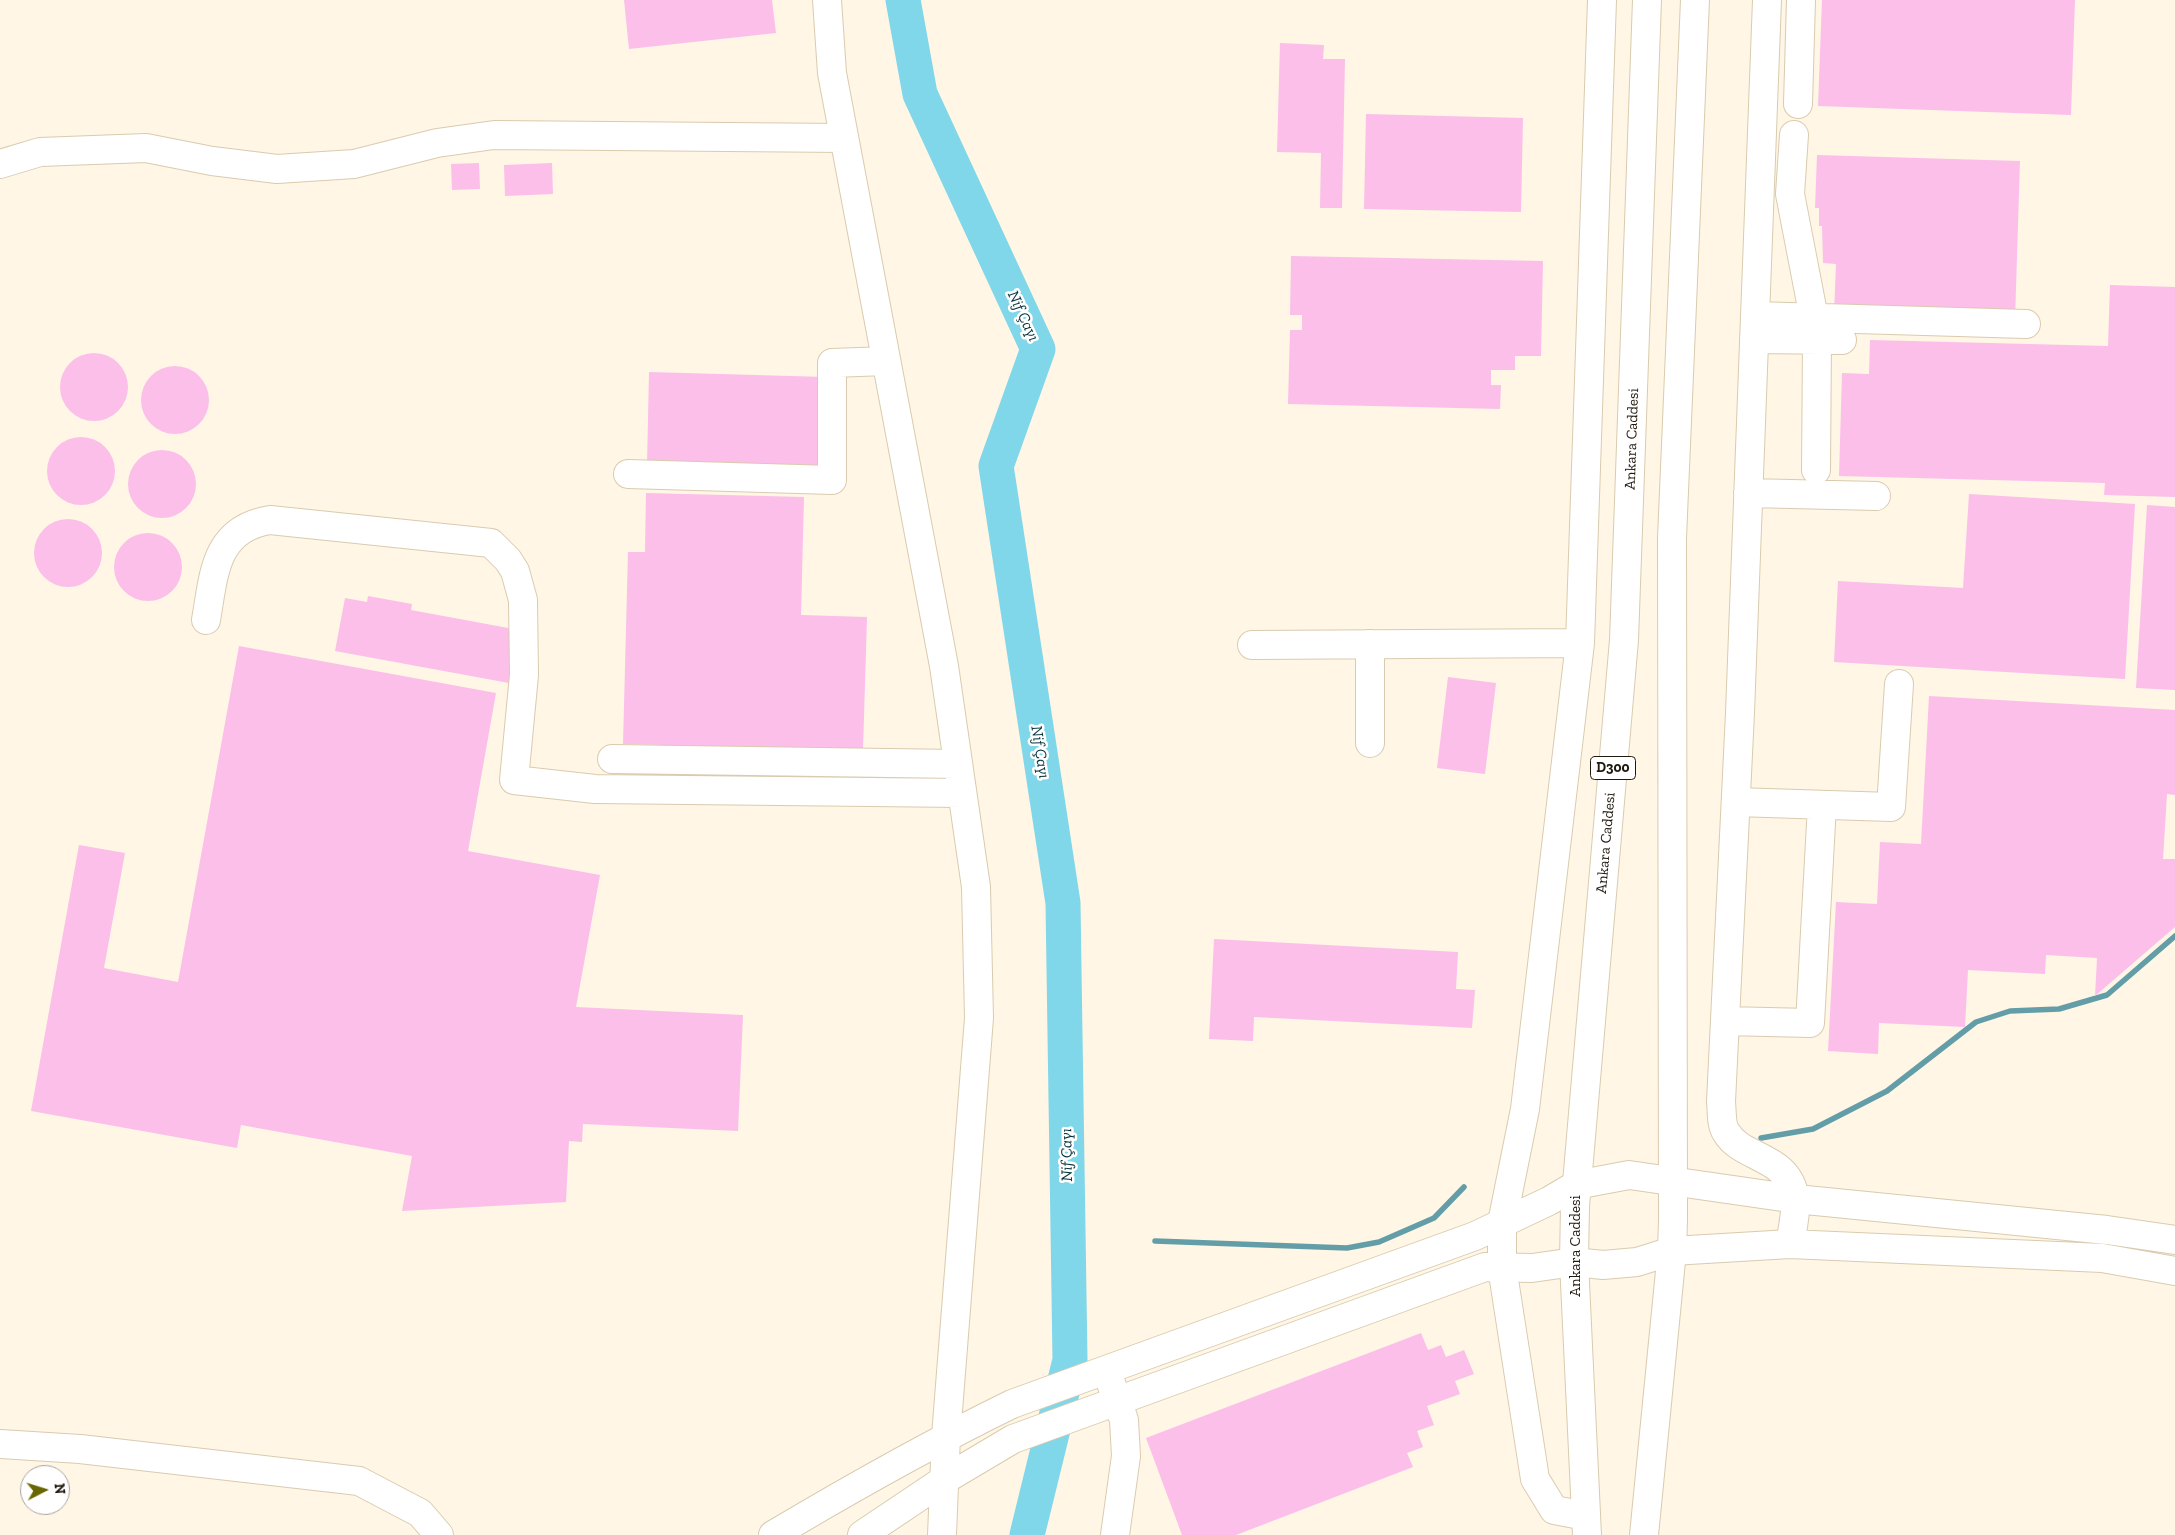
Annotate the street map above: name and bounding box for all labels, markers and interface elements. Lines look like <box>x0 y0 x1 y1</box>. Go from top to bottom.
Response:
water label: Nif Çayı <box>1003 288 1043 344</box>
street label: Ankara Caddesi <box>1621 388 1643 490</box>
water label: Nif Çayı <box>1026 724 1054 780</box>
road number: D300 <box>1590 756 1636 780</box>
street label: Ankara Caddesi <box>1593 792 1619 894</box>
water label: Nif Çayı <box>1057 1128 1077 1182</box>
street label: Ankara Caddesi <box>1567 1195 1585 1297</box>
north arrow <box>20 1465 70 1515</box>
text: N <box>51 1483 68 1495</box>

